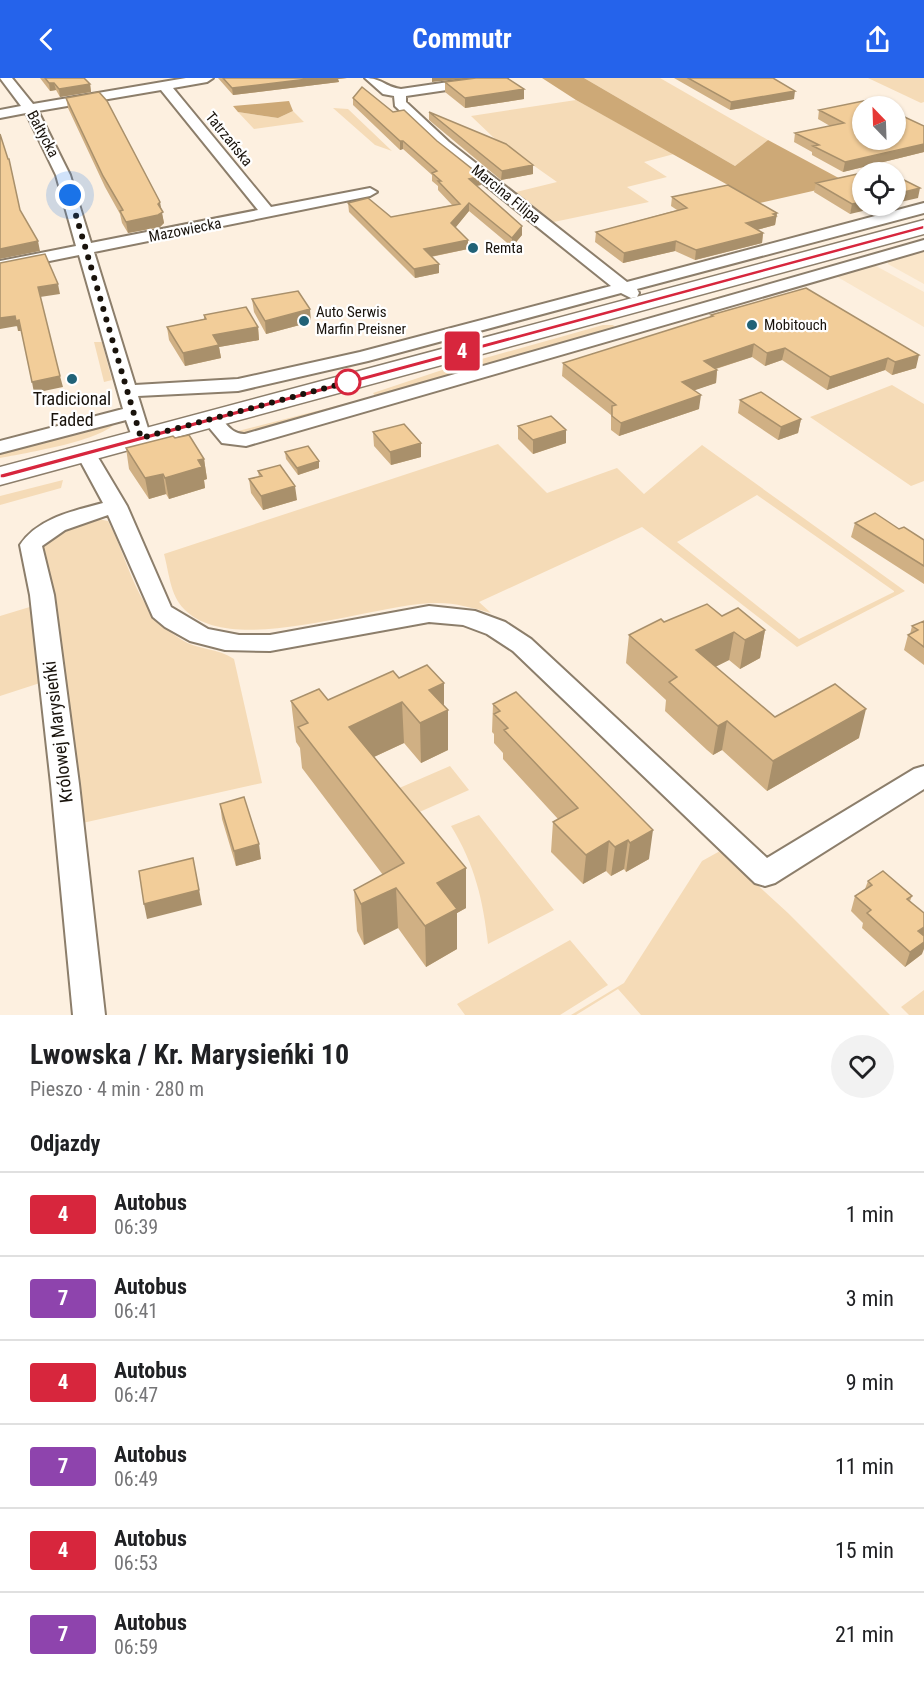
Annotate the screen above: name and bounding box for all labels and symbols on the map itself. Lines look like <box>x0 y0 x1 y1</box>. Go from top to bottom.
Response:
north arrow <box>852 96 906 150</box>
street label: Bałtycka <box>23 107 63 161</box>
street label: Tatrzańska <box>202 108 256 170</box>
street label: Marcina Filipa <box>468 161 544 227</box>
your location <box>55 180 85 210</box>
street label: Mazowiecka <box>147 214 223 246</box>
place label: Remta <box>485 239 523 257</box>
marker: Remta <box>466 241 480 255</box>
place label: Auto Serwis Marfin Preisner <box>316 303 407 338</box>
marker: Auto Serwis Marfin Preisner <box>297 314 311 328</box>
place label: Mobitouch <box>764 316 827 334</box>
marker: Mobitouch <box>745 318 759 332</box>
line badge: 4 <box>442 332 482 370</box>
unlabelled marker <box>335 369 361 395</box>
marker: Tradicional Faded <box>65 372 79 386</box>
place label: Tradicional Faded <box>33 388 111 430</box>
street label: Królowej Marysieńki <box>38 660 77 804</box>

